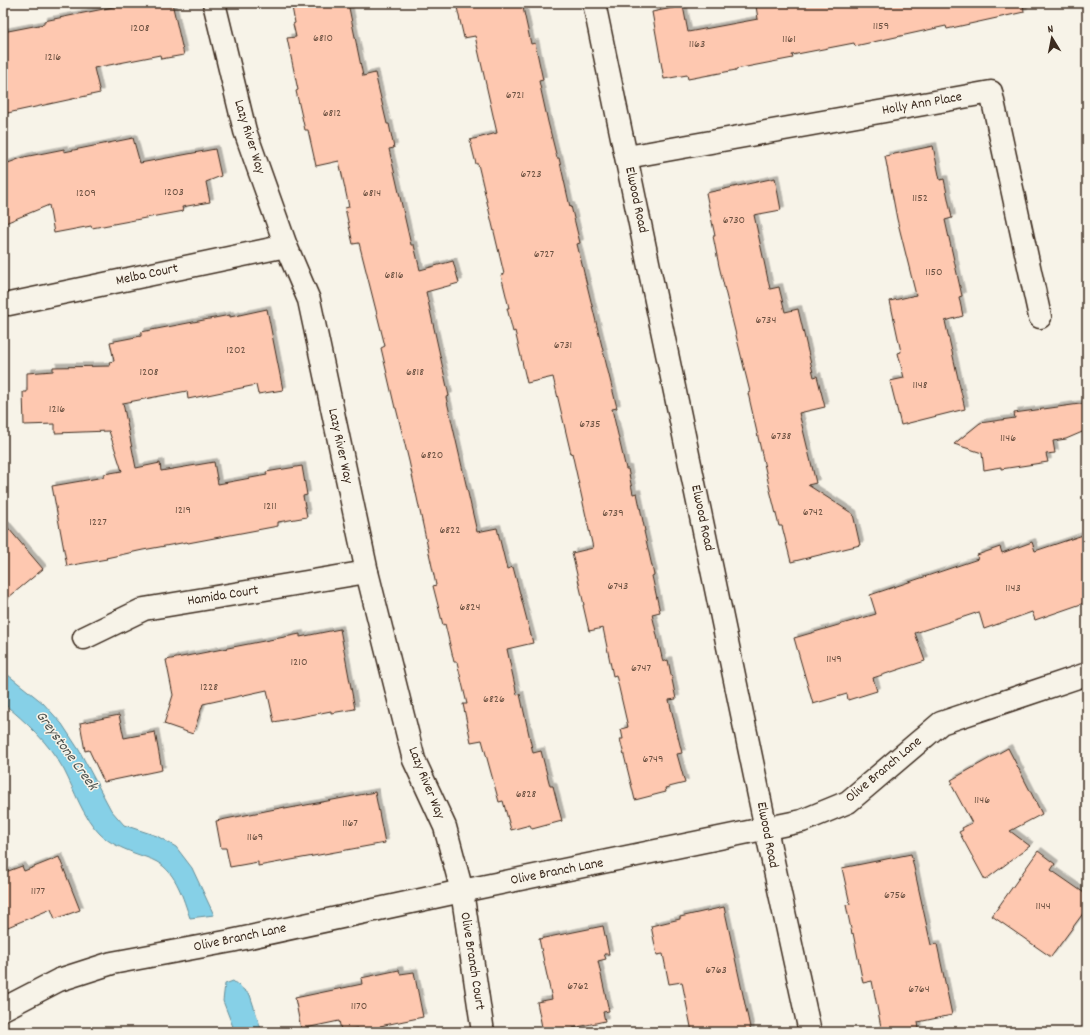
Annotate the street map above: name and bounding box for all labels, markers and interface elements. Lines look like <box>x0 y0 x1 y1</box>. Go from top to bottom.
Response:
house number: 1159 <box>873 18 889 35</box>
north arrow <box>1032 18 1072 58</box>
house number: 1208 <box>130 20 150 37</box>
text: N <box>1047 22 1055 38</box>
house number: 6810 <box>313 30 333 47</box>
house number: 1161 <box>782 31 796 48</box>
house number: 1163 <box>689 36 705 53</box>
house number: 1216 <box>45 49 61 66</box>
house number: 6721 <box>506 87 524 104</box>
street label: Holly Ann Place <box>880 87 964 121</box>
street label: Lazy River Way <box>228 97 270 177</box>
house number: 6812 <box>323 105 341 122</box>
street label: Elwood Road <box>619 165 653 235</box>
house number: 6723 <box>520 166 542 183</box>
house number: 1203 <box>164 184 184 201</box>
house number: 1209 <box>76 185 96 202</box>
house number: 6814 <box>363 185 381 202</box>
house number: 1152 <box>912 190 928 207</box>
house number: 6730 <box>723 212 745 229</box>
house number: 6727 <box>534 246 555 263</box>
street label: Melba Court <box>114 259 180 291</box>
house number: 1150 <box>925 264 943 281</box>
house number: 6816 <box>384 267 404 284</box>
house number: 6734 <box>756 312 776 329</box>
house number: 6731 <box>554 337 572 354</box>
house number: 1202 <box>226 342 246 359</box>
house number: 1208 <box>139 364 159 381</box>
house number: 6818 <box>406 364 424 381</box>
house number: 1148 <box>912 377 928 394</box>
house number: 1216 <box>49 401 65 418</box>
street label: Lazy River Way <box>322 406 358 486</box>
house number: 6735 <box>579 416 601 433</box>
house number: 6738 <box>771 428 791 445</box>
house number: 1146 <box>1000 430 1016 447</box>
house number: 6820 <box>421 447 443 464</box>
street label: Elwood Road <box>685 483 719 553</box>
house number: 1211 <box>263 498 277 515</box>
house number: 1219 <box>175 502 191 519</box>
house number: 6742 <box>803 504 823 521</box>
house number: 6739 <box>602 505 624 522</box>
house number: 1227 <box>89 514 107 531</box>
house number: 6822 <box>439 522 461 539</box>
house number: 6743 <box>608 578 628 595</box>
house number: 1143 <box>1005 580 1021 597</box>
street label: Hamida Court <box>186 581 260 611</box>
house number: 6824 <box>460 599 480 616</box>
house number: 1149 <box>826 651 842 668</box>
house number: 1210 <box>290 654 308 671</box>
house number: 6747 <box>631 660 651 677</box>
house number: 1228 <box>200 679 218 696</box>
house number: 6826 <box>483 691 505 708</box>
water label: Greystone Creek <box>30 707 104 797</box>
street label: Olive Branch Lane <box>842 732 926 808</box>
street label: Lazy River Way <box>402 744 450 823</box>
house number: 6749 <box>643 751 663 768</box>
house number: 6828 <box>516 786 537 803</box>
house number: 1146 <box>974 792 990 809</box>
street label: Elwood Road <box>751 800 783 870</box>
house number: 1167 <box>342 815 358 832</box>
house number: 1169 <box>247 829 263 846</box>
street label: Olive Branch Lane <box>509 853 605 891</box>
house number: 1177 <box>31 883 46 900</box>
house number: 6756 <box>884 887 906 904</box>
house number: 1144 <box>1035 898 1051 915</box>
street label: Olive Branch Court <box>454 911 490 1011</box>
street label: Olive Branch Lane <box>192 918 288 958</box>
house number: 6763 <box>705 962 727 979</box>
house number: 6762 <box>567 978 589 995</box>
house number: 6764 <box>908 981 930 998</box>
house number: 1170 <box>351 998 367 1015</box>

